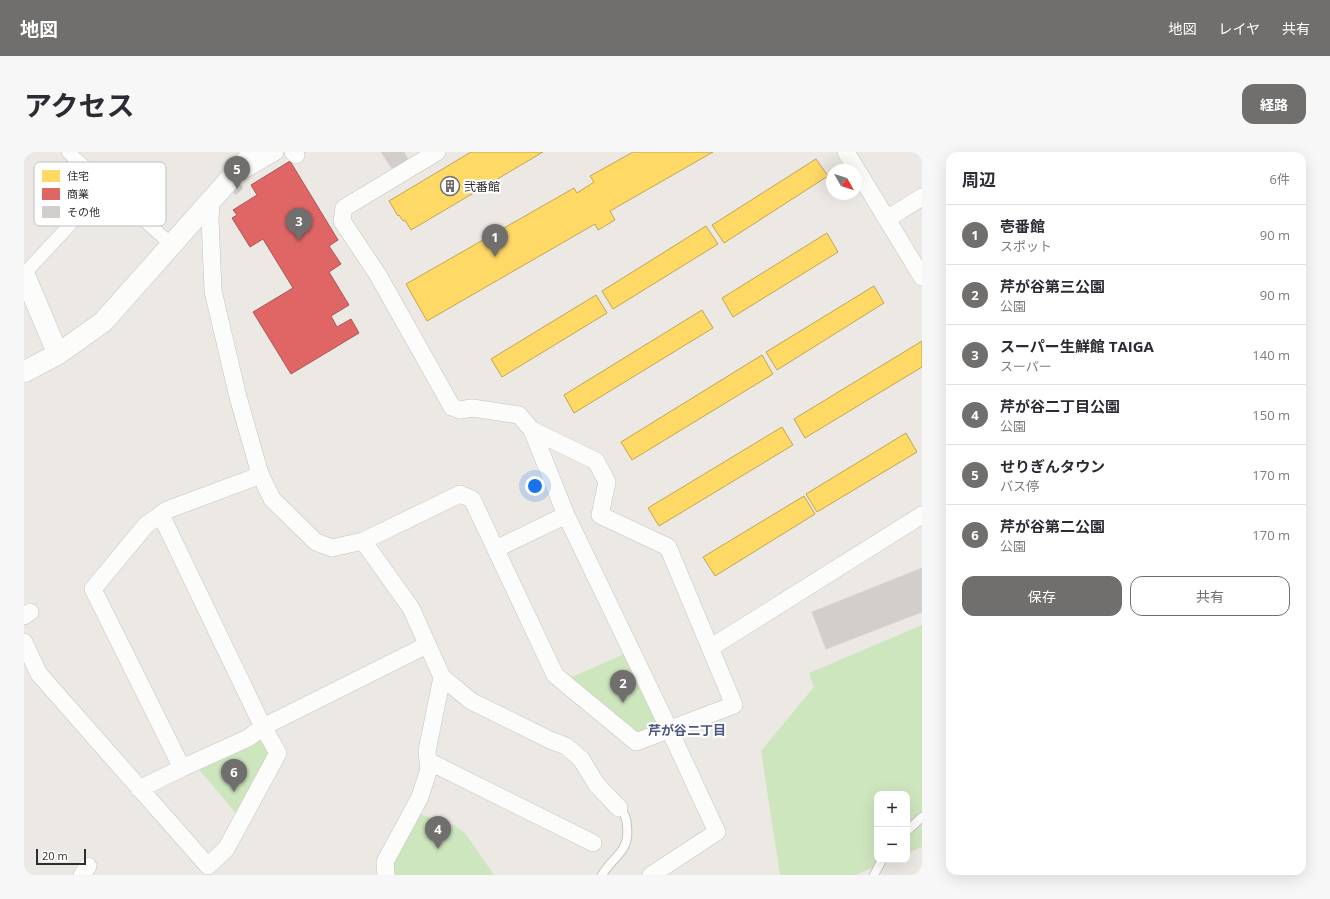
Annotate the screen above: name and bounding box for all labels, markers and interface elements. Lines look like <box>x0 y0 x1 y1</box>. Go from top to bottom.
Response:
text: 地図 <box>20 16 58 42</box>
text: 地図 <box>1168 19 1196 38</box>
text: レイヤ <box>1218 19 1260 38</box>
text: 共有 <box>1282 19 1310 38</box>
button: 経路 <box>1242 84 1306 124</box>
text: アクセス <box>24 86 135 124</box>
pin: 5 <box>224 156 250 189</box>
legend <box>34 162 166 226</box>
north arrow <box>826 164 862 200</box>
text: 住宅 <box>67 168 89 183</box>
text: 周辺 <box>962 168 996 191</box>
text: 6件 <box>1270 170 1290 188</box>
building icon: 弐番館 <box>439 175 461 197</box>
place label: 弐番館 <box>464 178 500 195</box>
text: 商業 <box>67 186 89 201</box>
text: その他 <box>67 204 100 219</box>
pin: 3 <box>286 208 312 241</box>
text: 壱番館 <box>1000 216 1045 236</box>
pin: 1 <box>482 224 508 257</box>
text: 1 <box>971 226 979 244</box>
text: 90 m <box>1260 226 1290 244</box>
text: スポット <box>1000 237 1052 255</box>
text: 芹が谷第三公園 <box>1000 276 1105 296</box>
text: 2 <box>971 286 979 304</box>
text: 90 m <box>1260 286 1290 304</box>
text: 公園 <box>1000 297 1026 315</box>
text: スーパー生鮮館 TAIGA <box>1000 336 1154 356</box>
text: 3 <box>971 346 979 364</box>
text: 140 m <box>1252 346 1290 364</box>
text: スーパー <box>1000 357 1052 375</box>
text: 芹が谷二丁目公園 <box>1000 396 1120 416</box>
text: 4 <box>971 406 979 424</box>
text: 150 m <box>1252 406 1290 424</box>
text: 公園 <box>1000 417 1026 435</box>
text: せりぎんタウン <box>1000 456 1105 476</box>
text: 5 <box>971 466 979 484</box>
text: 170 m <box>1252 466 1290 484</box>
your location <box>525 476 545 496</box>
text: バス停 <box>1000 477 1039 495</box>
text: 芹が谷第二公園 <box>1000 516 1105 536</box>
text: 6 <box>971 526 979 544</box>
text: 170 m <box>1252 526 1290 544</box>
text: 公園 <box>1000 537 1026 555</box>
button: 保存 <box>962 576 1122 616</box>
button: 共有 <box>1130 576 1290 616</box>
pin: 2 <box>610 670 636 703</box>
district label: 芹が谷二丁目 <box>648 721 726 739</box>
pin: 6 <box>221 759 247 792</box>
map controls <box>874 791 910 863</box>
button: + <box>874 791 910 827</box>
pin: 4 <box>425 816 451 849</box>
button: − <box>874 827 910 863</box>
scale bar <box>36 847 86 866</box>
text: 20 m <box>42 848 68 863</box>

